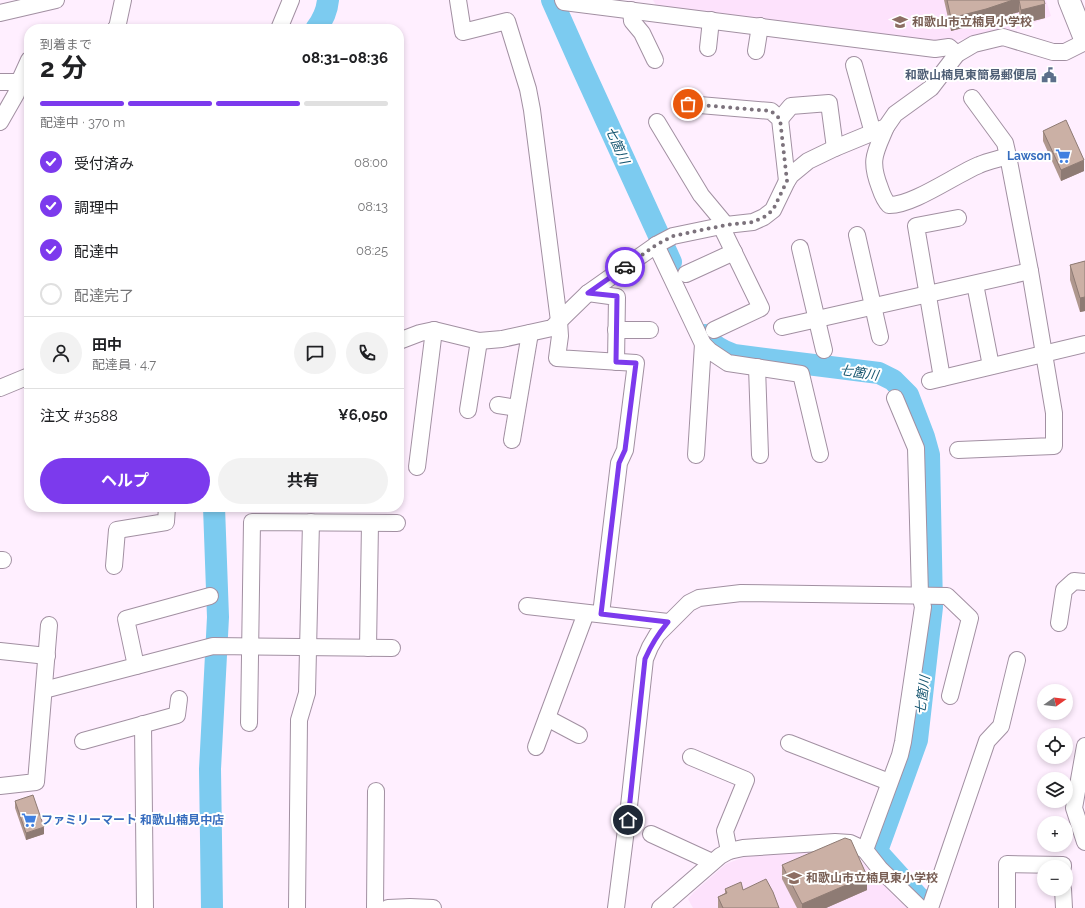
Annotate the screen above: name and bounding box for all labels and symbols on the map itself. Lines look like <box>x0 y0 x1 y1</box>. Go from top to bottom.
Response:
school or university icon: 和歌山市立楠見小学校 <box>891 13 909 31</box>
place label: 和歌山市立楠見小学校 <box>912 15 1032 29</box>
public building icon: 和歌山楠見東簡易郵便局 <box>1040 66 1058 84</box>
place label: 和歌山楠見東簡易郵便局 <box>905 68 1037 82</box>
pin <box>671 87 705 121</box>
water label: 七箇川 <box>603 124 633 168</box>
supermarket icon: Lawson <box>1054 147 1072 165</box>
place label: Lawson <box>1007 149 1051 163</box>
courier <box>605 247 645 287</box>
water label: 七箇川 <box>838 362 881 383</box>
water label: 七箇川 <box>913 673 933 715</box>
north arrow <box>1037 684 1073 720</box>
pin <box>611 803 645 837</box>
supermarket icon: ファミリーマート 和歌山楠見中店 <box>20 811 38 829</box>
place label: ファミリーマート 和歌山楠見中店 <box>41 813 224 827</box>
school or university icon: 和歌山市立楠見東小学校 <box>785 869 803 887</box>
place label: 和歌山市立楠見東小学校 <box>806 871 938 885</box>

